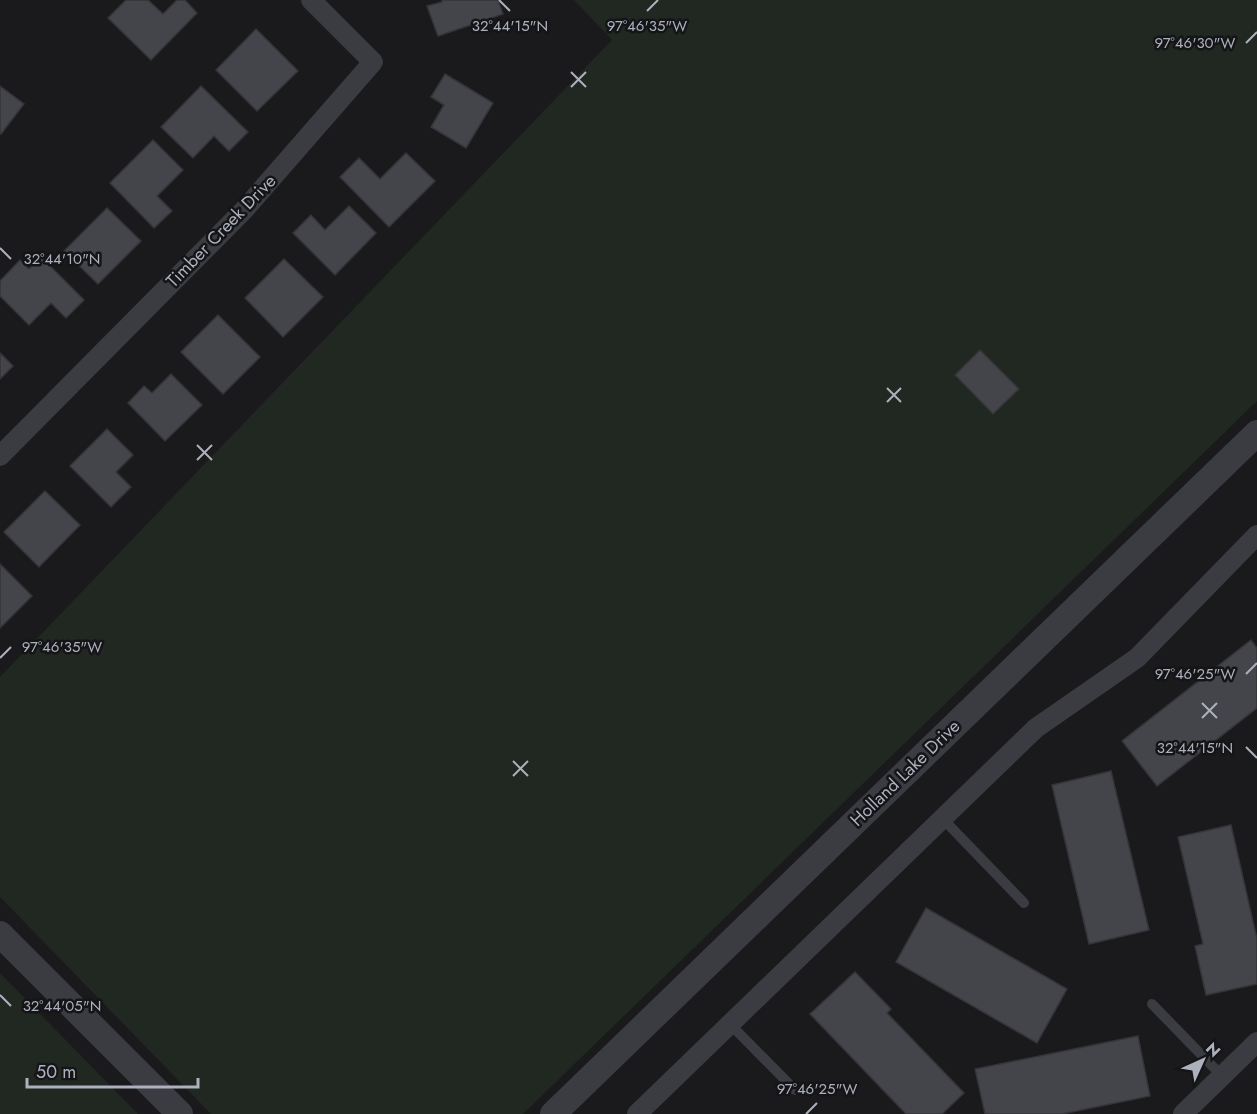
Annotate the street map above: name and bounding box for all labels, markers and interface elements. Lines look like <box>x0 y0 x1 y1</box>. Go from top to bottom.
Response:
text: 32°44'15"N <box>472 15 548 37</box>
text: 97°46'35"W <box>607 15 687 37</box>
text: 97°46'30"W <box>1155 32 1236 54</box>
street label: Timber Creek Drive <box>160 169 282 293</box>
text: 32°44'10"N <box>23 248 101 270</box>
text: 97°46'35"W <box>22 636 102 658</box>
text: 97°46'25"W <box>1155 663 1236 685</box>
street label: Holland Lake Drive <box>844 714 966 832</box>
text: 32°44'15"N <box>1157 737 1233 759</box>
text: 32°44'05"N <box>23 995 101 1017</box>
north arrow <box>1173 1030 1233 1090</box>
text: N <box>1201 1037 1226 1062</box>
scale bar <box>27 1051 198 1089</box>
text: 50 m <box>36 1059 76 1085</box>
text: 97°46'25"W <box>777 1078 858 1100</box>

